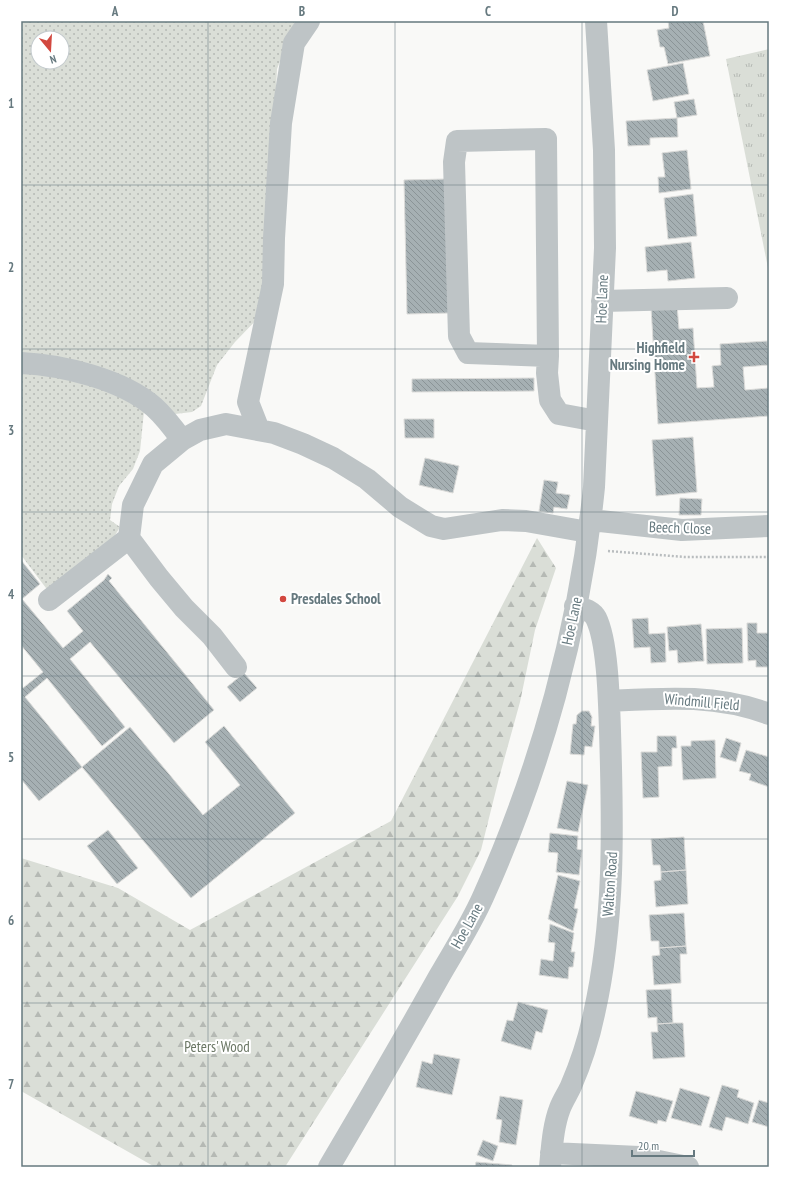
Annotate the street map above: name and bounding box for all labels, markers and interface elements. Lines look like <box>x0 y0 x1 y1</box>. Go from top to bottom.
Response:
text: A <box>111 3 119 20</box>
text: B <box>299 3 305 20</box>
text: C <box>485 3 491 20</box>
text: D <box>672 3 679 20</box>
north arrow <box>30 30 70 70</box>
text: N <box>48 52 58 67</box>
text: 1 <box>8 95 14 112</box>
text: 2 <box>8 259 14 276</box>
street label: Hoe Lane <box>591 274 612 324</box>
place label: Highfield Nursing Home <box>610 338 685 374</box>
marker: Highfield Nursing Home <box>688 351 700 363</box>
text: 3 <box>8 422 14 439</box>
street label: Beech Close <box>648 517 712 538</box>
text: 4 <box>8 586 15 603</box>
place label: Presdales School <box>291 589 381 608</box>
marker: Presdales School <box>278 594 288 604</box>
street label: Hoe Lane <box>557 595 586 647</box>
street label: Windmill Field <box>664 689 740 714</box>
text: 5 <box>8 749 14 766</box>
street label: Walton Road <box>598 851 621 917</box>
street label: Hoe Lane <box>446 900 487 952</box>
text: 6 <box>8 912 14 929</box>
park label: Peters' Wood <box>184 1037 250 1056</box>
text: 7 <box>8 1076 14 1093</box>
scale bar <box>632 1132 694 1158</box>
text: 20 m <box>638 1138 659 1153</box>

